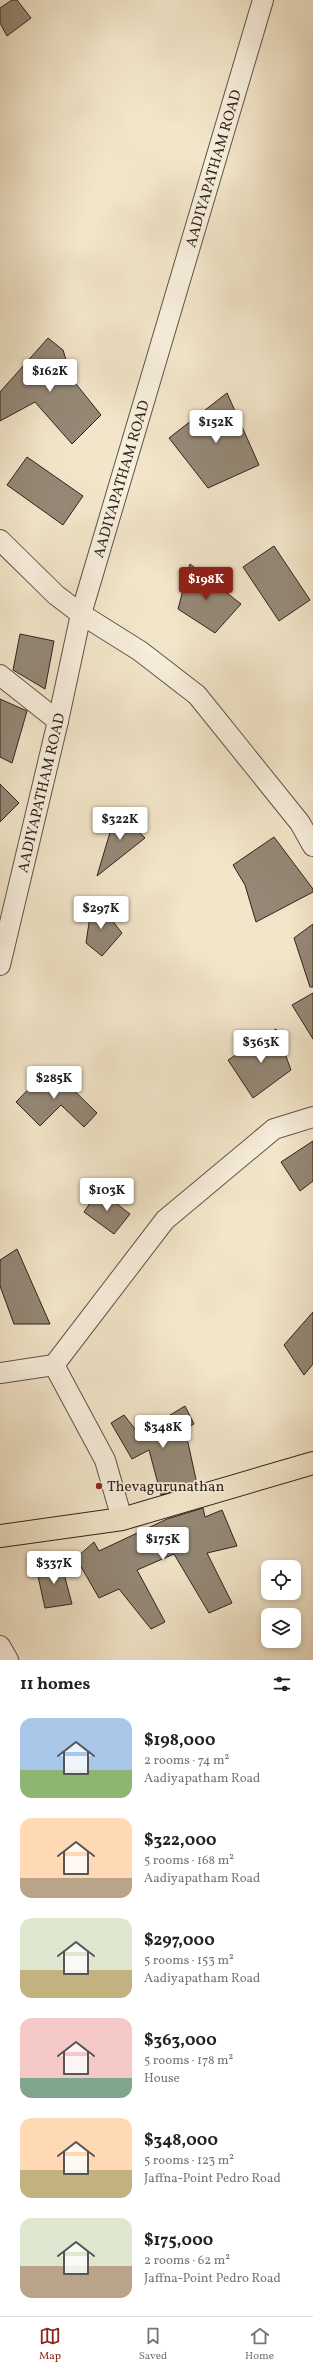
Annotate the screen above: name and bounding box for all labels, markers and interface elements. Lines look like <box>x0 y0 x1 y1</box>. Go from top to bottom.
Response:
street label: AADIYAPATHAM ROAD <box>181 87 248 250</box>
pin: $162K <box>22 359 78 393</box>
text: $162K <box>32 363 68 381</box>
street label: AADIYAPATHAM ROAD <box>89 398 156 561</box>
pin: $152K <box>188 410 244 444</box>
text: $152K <box>199 414 233 432</box>
pin: $198K <box>178 567 234 601</box>
text: $198K <box>188 571 224 589</box>
street label: AADIYAPATHAM ROAD <box>13 711 71 875</box>
pin: $322K <box>92 807 148 841</box>
text: $322K <box>102 811 138 829</box>
pin: $297K <box>73 896 129 930</box>
text: $297K <box>83 900 119 918</box>
pin: $363K <box>233 1030 289 1064</box>
text: $363K <box>243 1034 279 1052</box>
pin: $285K <box>26 1066 82 1100</box>
text: $285K <box>36 1070 72 1088</box>
pin: $103K <box>79 1178 135 1212</box>
text: $103K <box>89 1182 125 1200</box>
pin: $348K <box>135 1415 191 1449</box>
text: $348K <box>144 1419 182 1437</box>
place label: Thevagurunathan <box>107 1477 225 1498</box>
marker: Thevagurunathan <box>94 1481 104 1491</box>
pin: $175K <box>135 1527 191 1561</box>
text: $175K <box>146 1531 180 1549</box>
pin: $337K <box>26 1551 82 1585</box>
text: $337K <box>36 1555 72 1573</box>
map controls <box>261 1560 301 1648</box>
button: locate <box>261 1560 301 1600</box>
button: layers <box>261 1608 301 1648</box>
text: 11 homes <box>20 1673 90 1696</box>
icon: filters <box>271 1673 293 1695</box>
text: $198,000 <box>144 1729 215 1752</box>
icon: home <box>52 1734 100 1782</box>
text: 2 rooms · 74 m² <box>144 1752 229 1770</box>
text: Aadiyapatham Road <box>144 1770 260 1788</box>
text: $322,000 <box>144 1829 217 1852</box>
icon: home <box>52 1834 100 1882</box>
text: 5 rooms · 168 m² <box>144 1852 234 1870</box>
text: Aadiyapatham Road <box>144 1870 260 1888</box>
text: $297,000 <box>144 1929 215 1952</box>
icon: home <box>52 1934 100 1982</box>
text: 5 rooms · 153 m² <box>144 1952 234 1970</box>
text: Aadiyapatham Road <box>144 1970 260 1988</box>
text: $363,000 <box>144 2029 217 2052</box>
icon: home <box>52 2034 100 2082</box>
text: 5 rooms · 178 m² <box>144 2052 233 2070</box>
text: House <box>144 2070 180 2088</box>
text: $348,000 <box>144 2129 218 2152</box>
icon: home <box>52 2134 100 2182</box>
text: 5 rooms · 123 m² <box>144 2152 234 2170</box>
text: Jaffna-Point Pedro Road <box>144 2170 281 2188</box>
text: $175,000 <box>144 2229 213 2252</box>
icon: home <box>52 2234 100 2282</box>
text: 2 rooms · 62 m² <box>144 2252 230 2270</box>
text: Jaffna-Point Pedro Road <box>144 2270 281 2288</box>
tab: Map <box>39 2325 61 2364</box>
tab: Saved <box>139 2325 167 2364</box>
tab: Home <box>245 2325 274 2364</box>

